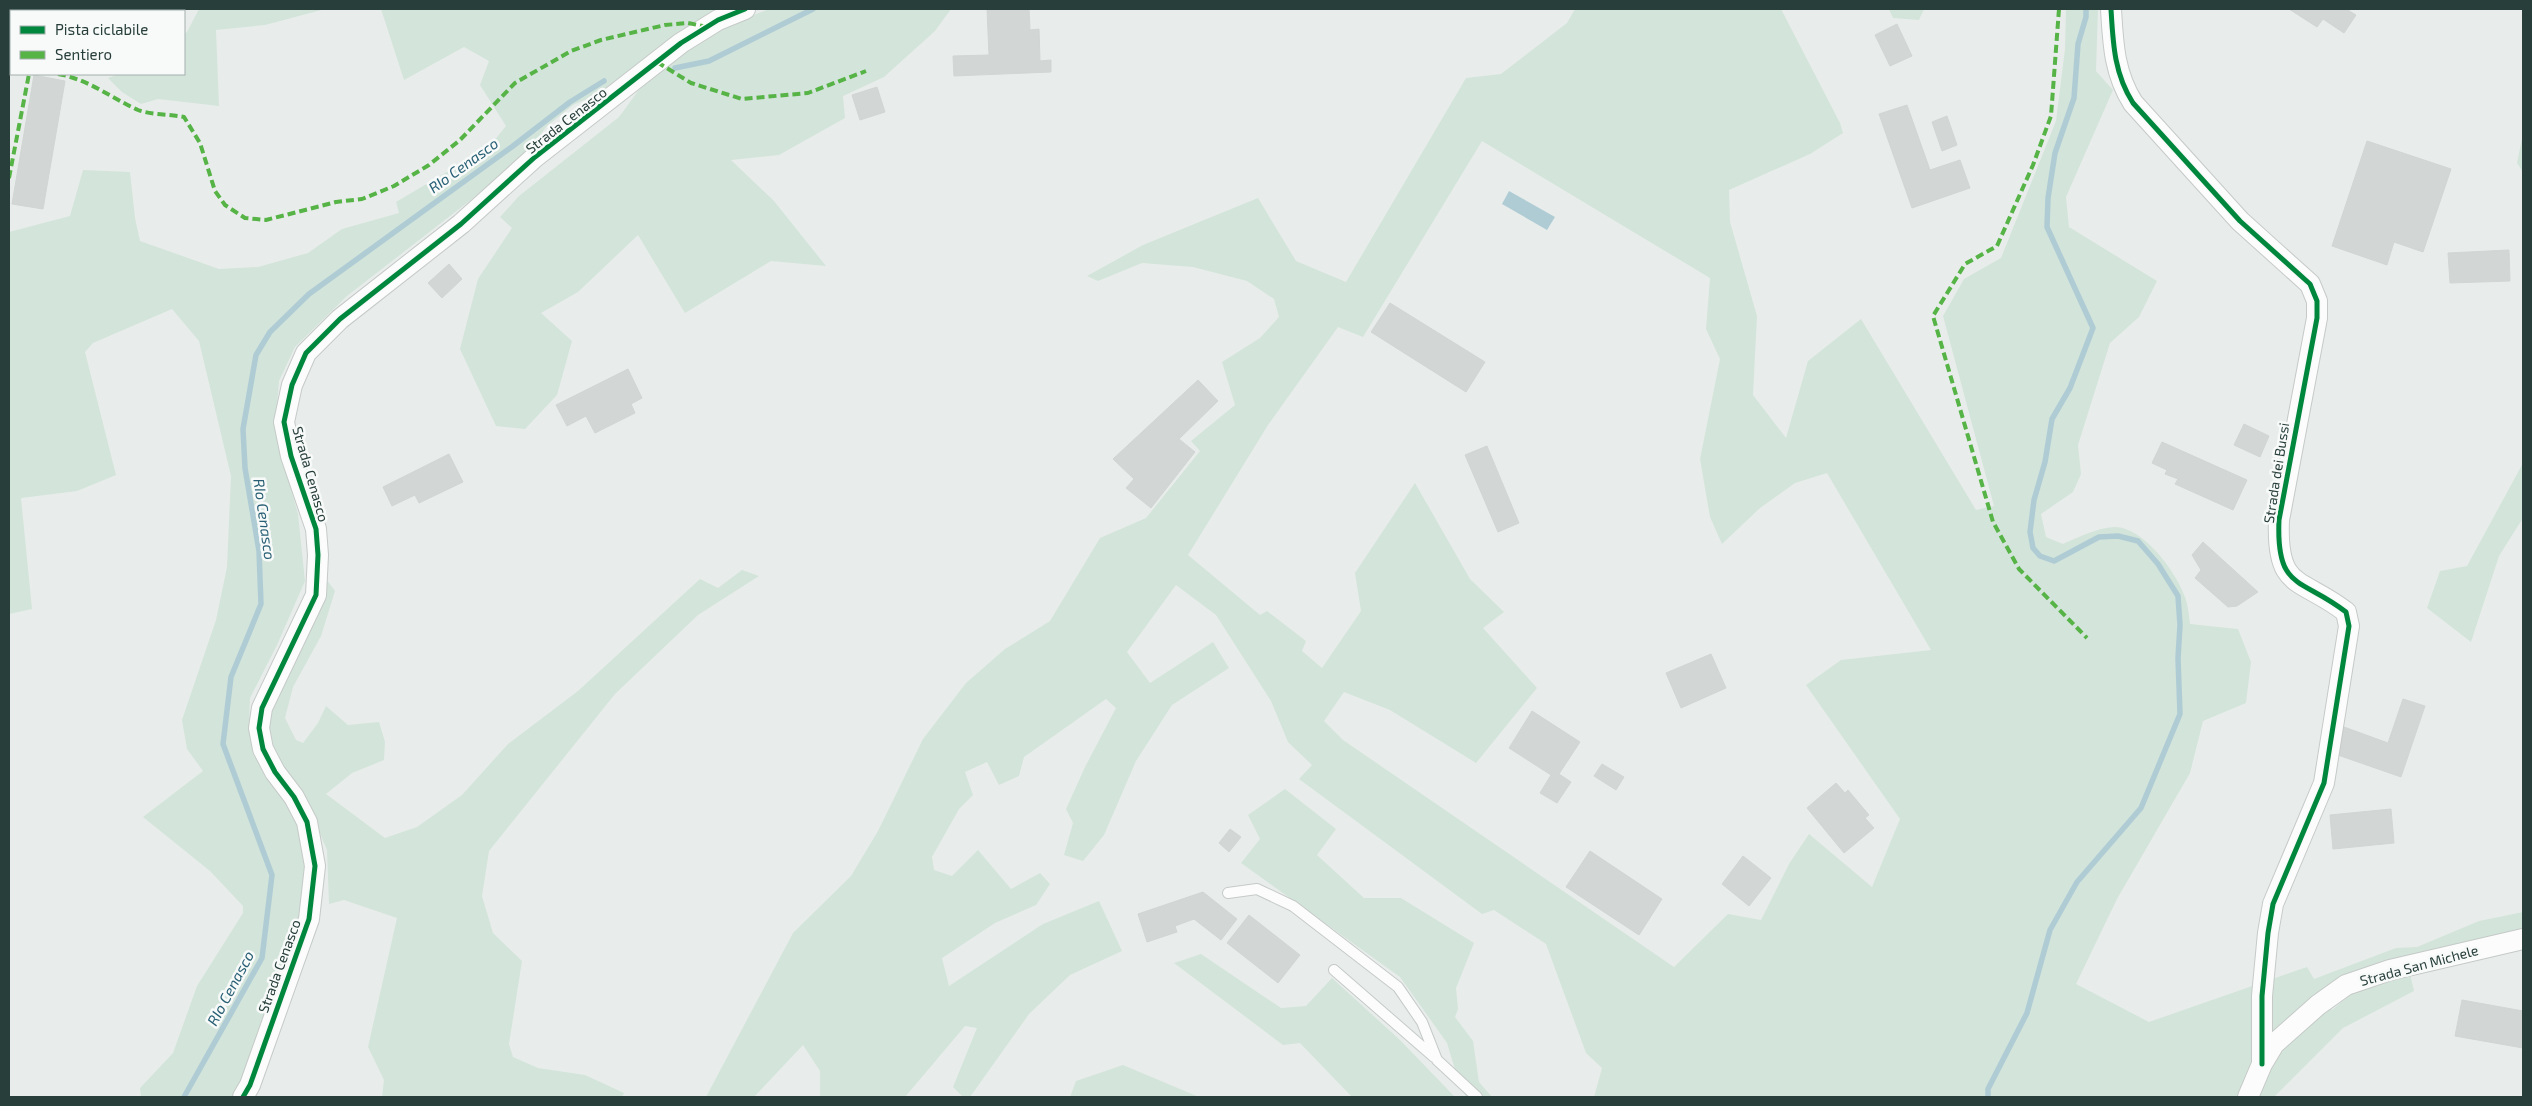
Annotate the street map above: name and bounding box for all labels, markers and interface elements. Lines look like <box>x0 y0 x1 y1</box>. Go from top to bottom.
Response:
legend <box>10 10 185 75</box>
text: Pista ciclabile <box>55 20 148 38</box>
text: Sentiero <box>55 45 112 63</box>
street label: Strada Cenasco <box>522 83 610 157</box>
water label: RIo Cenasco <box>425 134 501 196</box>
street label: Strada dei Bussi <box>2260 421 2292 525</box>
street label: Strada Cenasco <box>289 424 333 524</box>
water label: RIo Cenasco <box>250 477 280 561</box>
street label: Strada Cenasco <box>254 917 304 1015</box>
street label: Strada San Michele <box>2358 941 2480 989</box>
water label: RIo Cenasco <box>203 948 257 1028</box>

